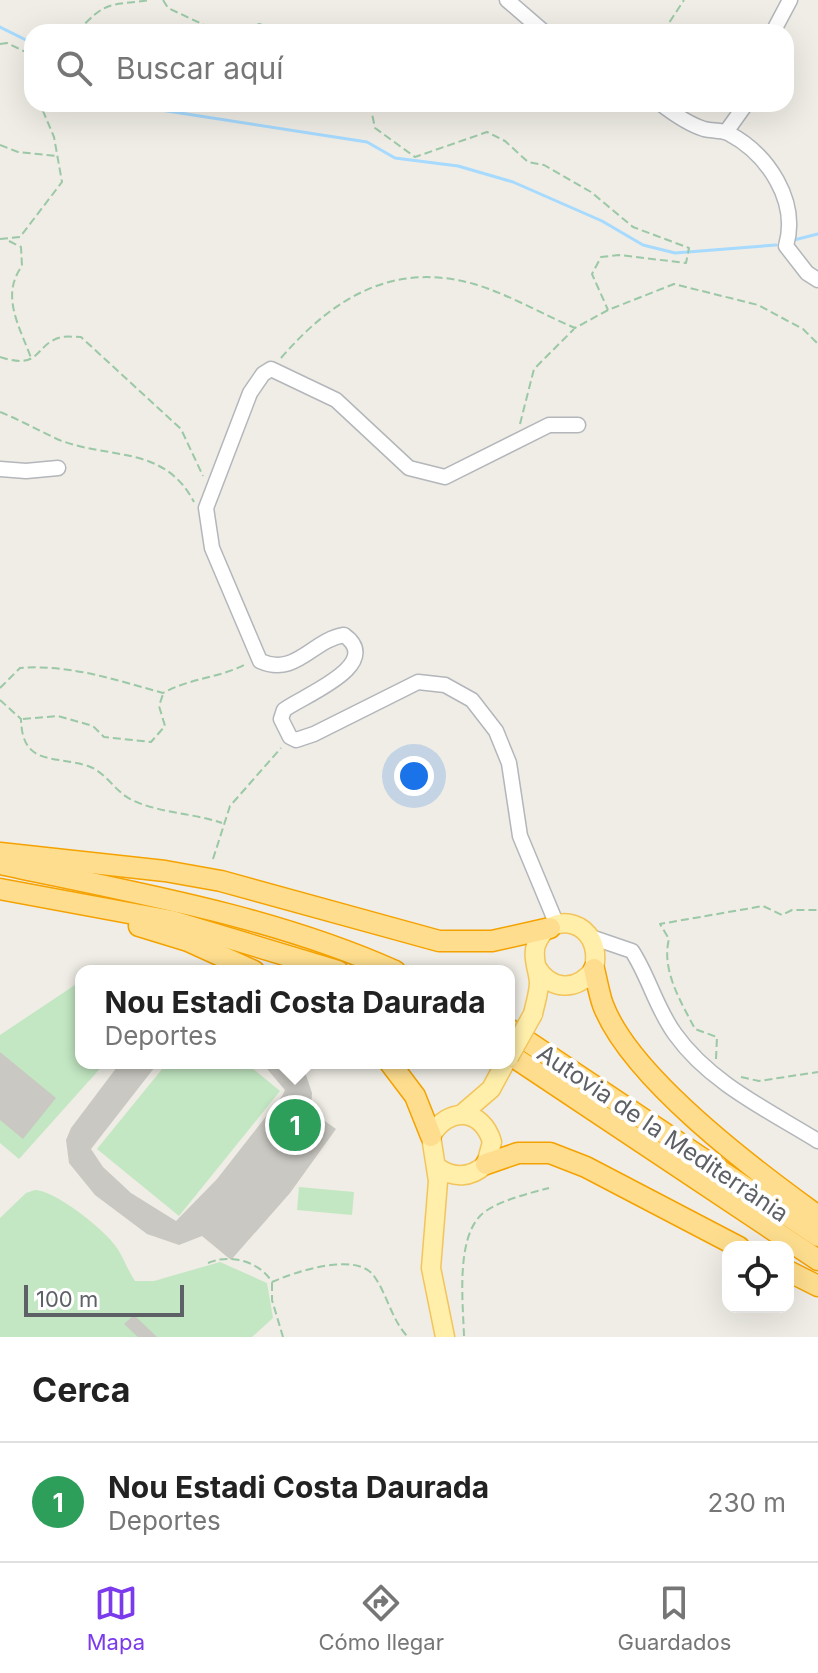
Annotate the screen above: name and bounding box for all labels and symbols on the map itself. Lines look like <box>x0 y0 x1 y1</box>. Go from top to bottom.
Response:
your location <box>394 756 434 796</box>
street label: Autovia de la Mediterrània <box>532 1038 794 1228</box>
pin: 1 <box>269 1095 321 1155</box>
scale bar <box>24 1281 184 1317</box>

